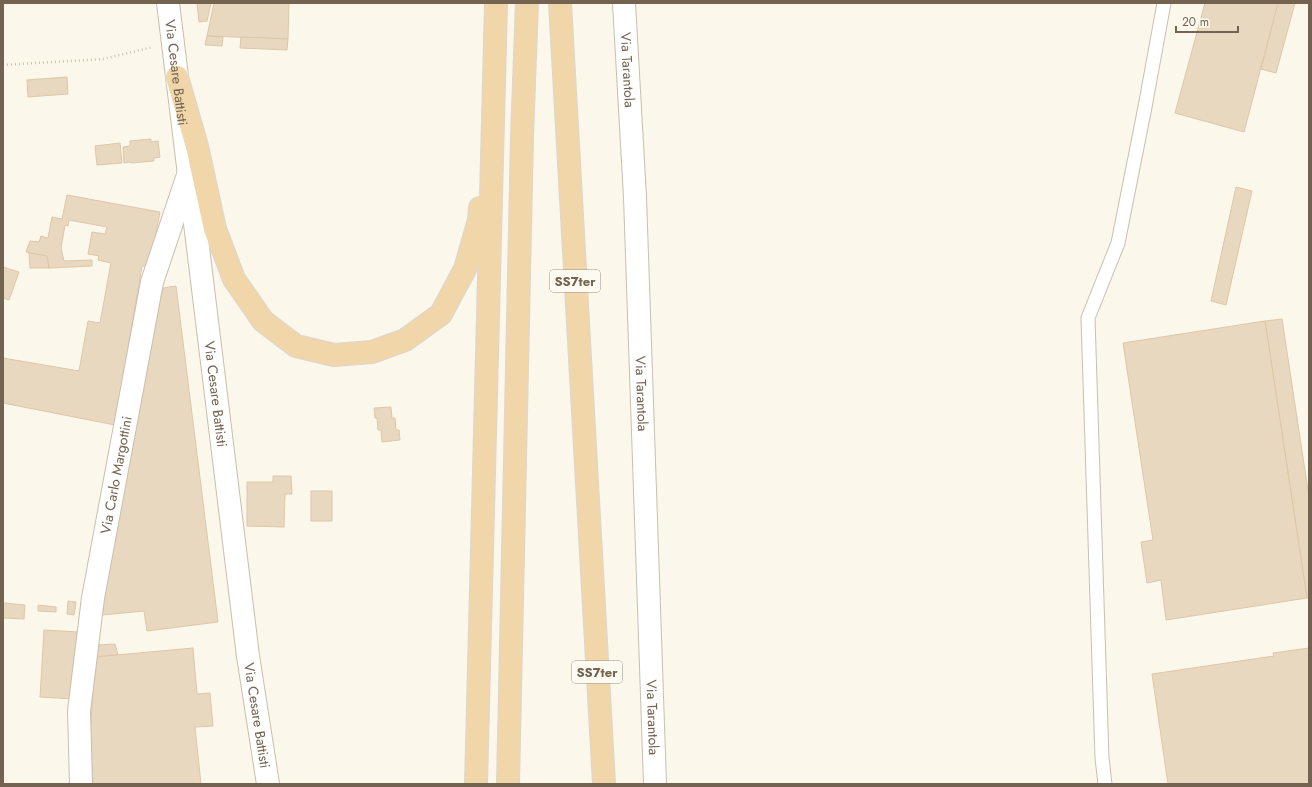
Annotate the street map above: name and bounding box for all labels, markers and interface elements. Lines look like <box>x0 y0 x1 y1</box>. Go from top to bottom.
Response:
scale bar <box>1176 8 1238 34</box>
text: 20 m <box>1182 13 1209 31</box>
street label: Via Cesare Battisti <box>160 18 193 127</box>
street label: Via Tarantola <box>616 32 640 108</box>
road number: SS7ter <box>550 270 600 292</box>
street label: Via Cesare Battisti <box>200 340 232 448</box>
street label: Via Tarantola <box>630 355 653 432</box>
street label: Via Carlo Margottini <box>95 414 137 536</box>
street label: Via Cesare Battisti <box>239 661 275 770</box>
road number: SS7ter <box>572 661 622 683</box>
street label: Via Tarantola <box>641 679 664 756</box>

